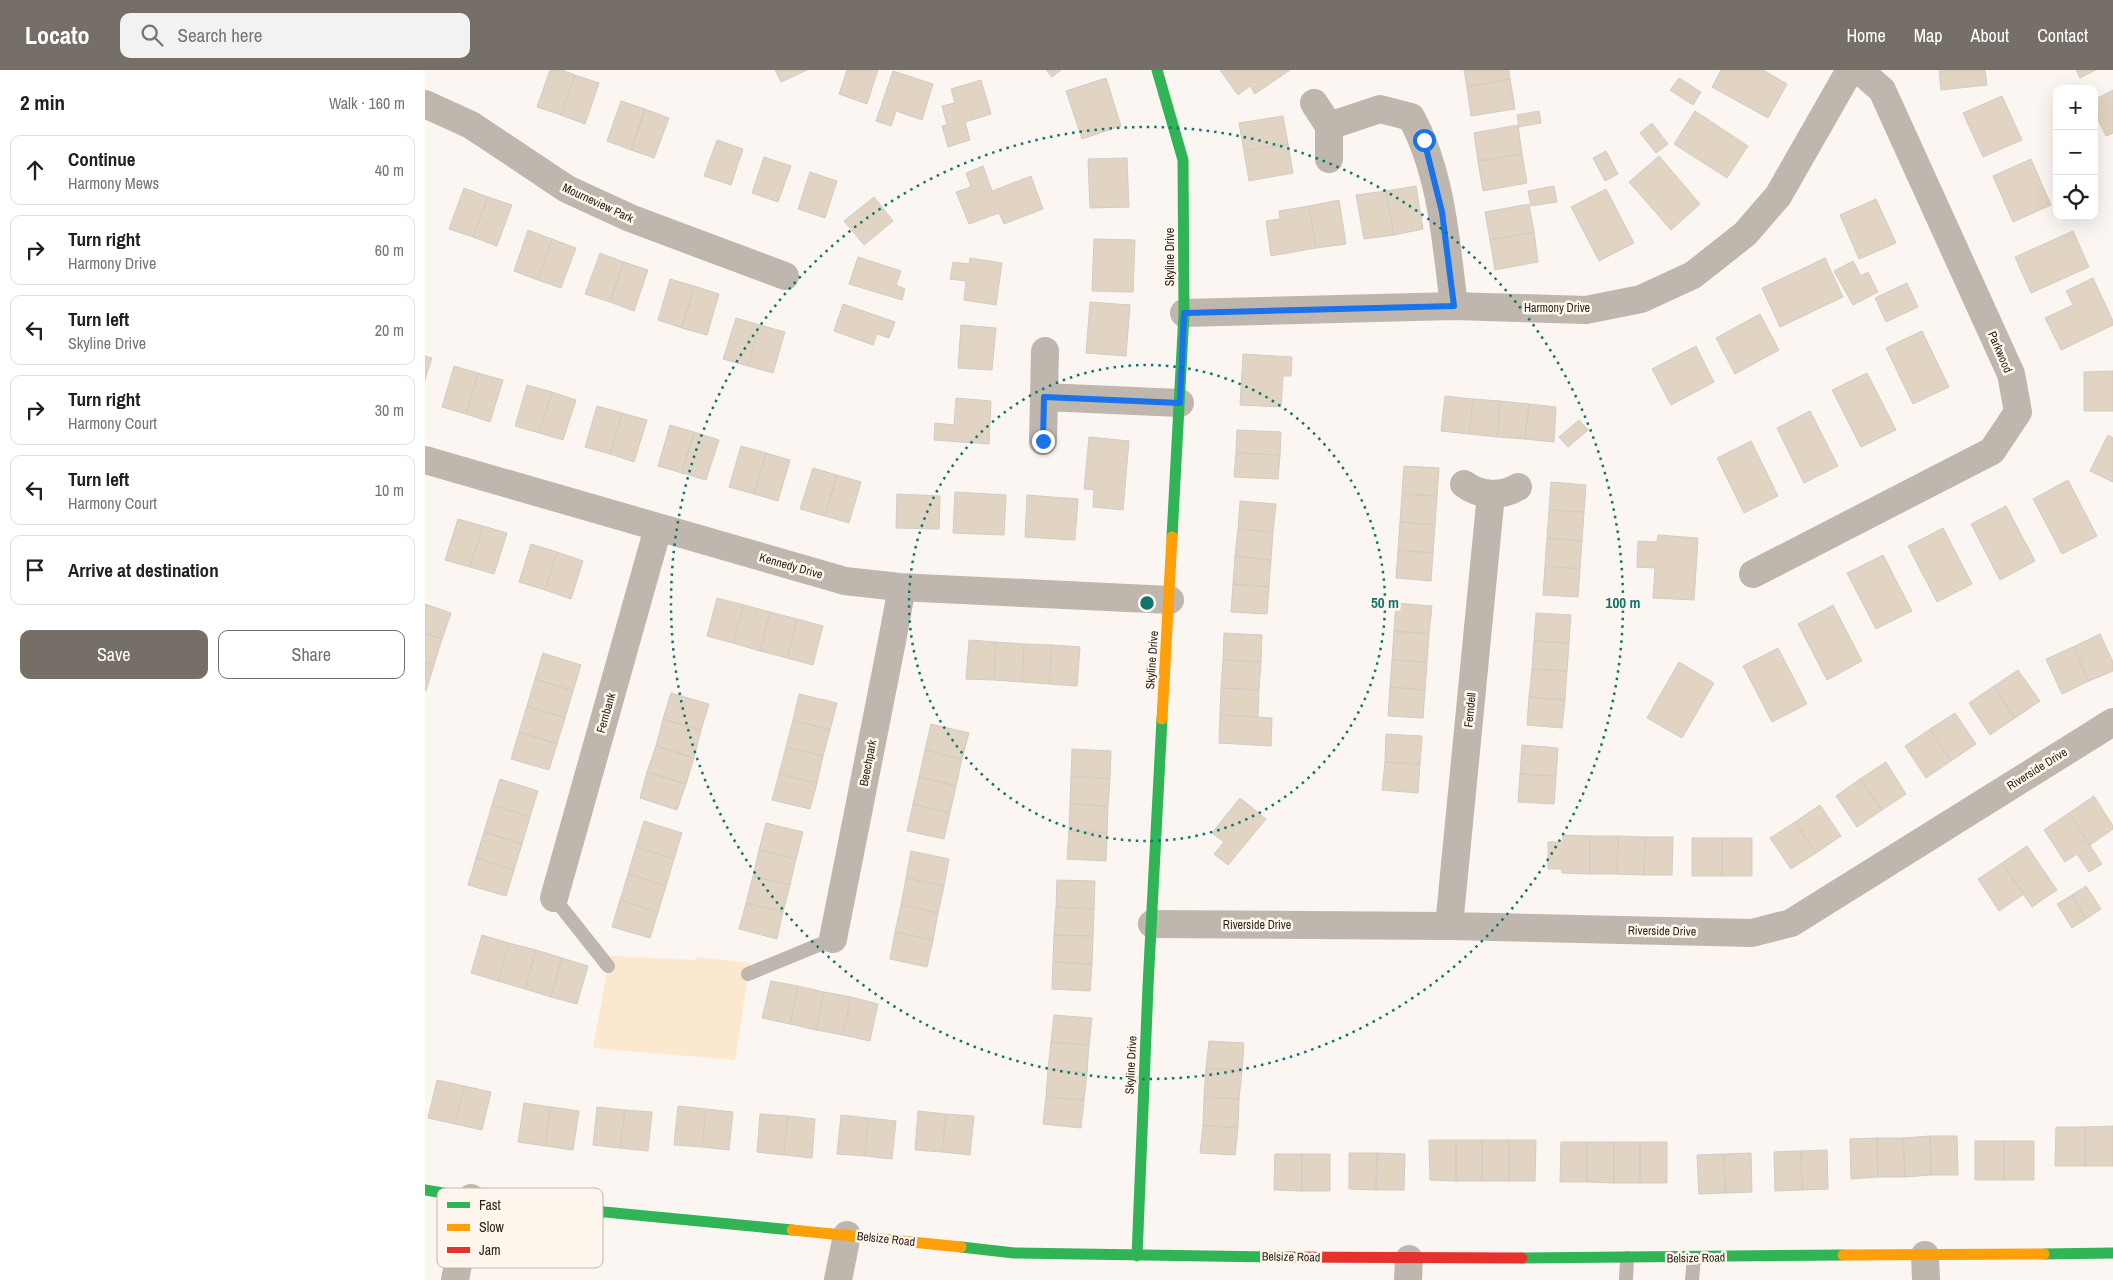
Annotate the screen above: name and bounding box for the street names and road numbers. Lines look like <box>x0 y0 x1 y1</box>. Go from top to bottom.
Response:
street label: Mourneview Park <box>560 180 636 226</box>
street label: Skyline Drive <box>1162 228 1178 286</box>
street label: Harmony Drive <box>1524 300 1590 316</box>
street label: Parkwood <box>1984 329 2016 375</box>
street label: Kennedy Drive <box>758 549 824 583</box>
street label: Skyline Drive <box>1142 630 1162 690</box>
street label: Fernbank <box>593 691 619 735</box>
street label: Ferndell <box>1460 692 1480 728</box>
street label: Beechpark <box>856 738 880 788</box>
street label: Riverside Drive <box>2004 744 2070 794</box>
street label: Riverside Drive <box>1223 917 1291 933</box>
street label: Riverside Drive <box>1628 922 1696 940</box>
street label: Skyline Drive <box>1121 1035 1141 1095</box>
street label: Belsize Road <box>856 1228 916 1250</box>
street label: Belsize Road <box>1262 1248 1320 1266</box>
street label: Belsize Road <box>1667 1249 1725 1267</box>

